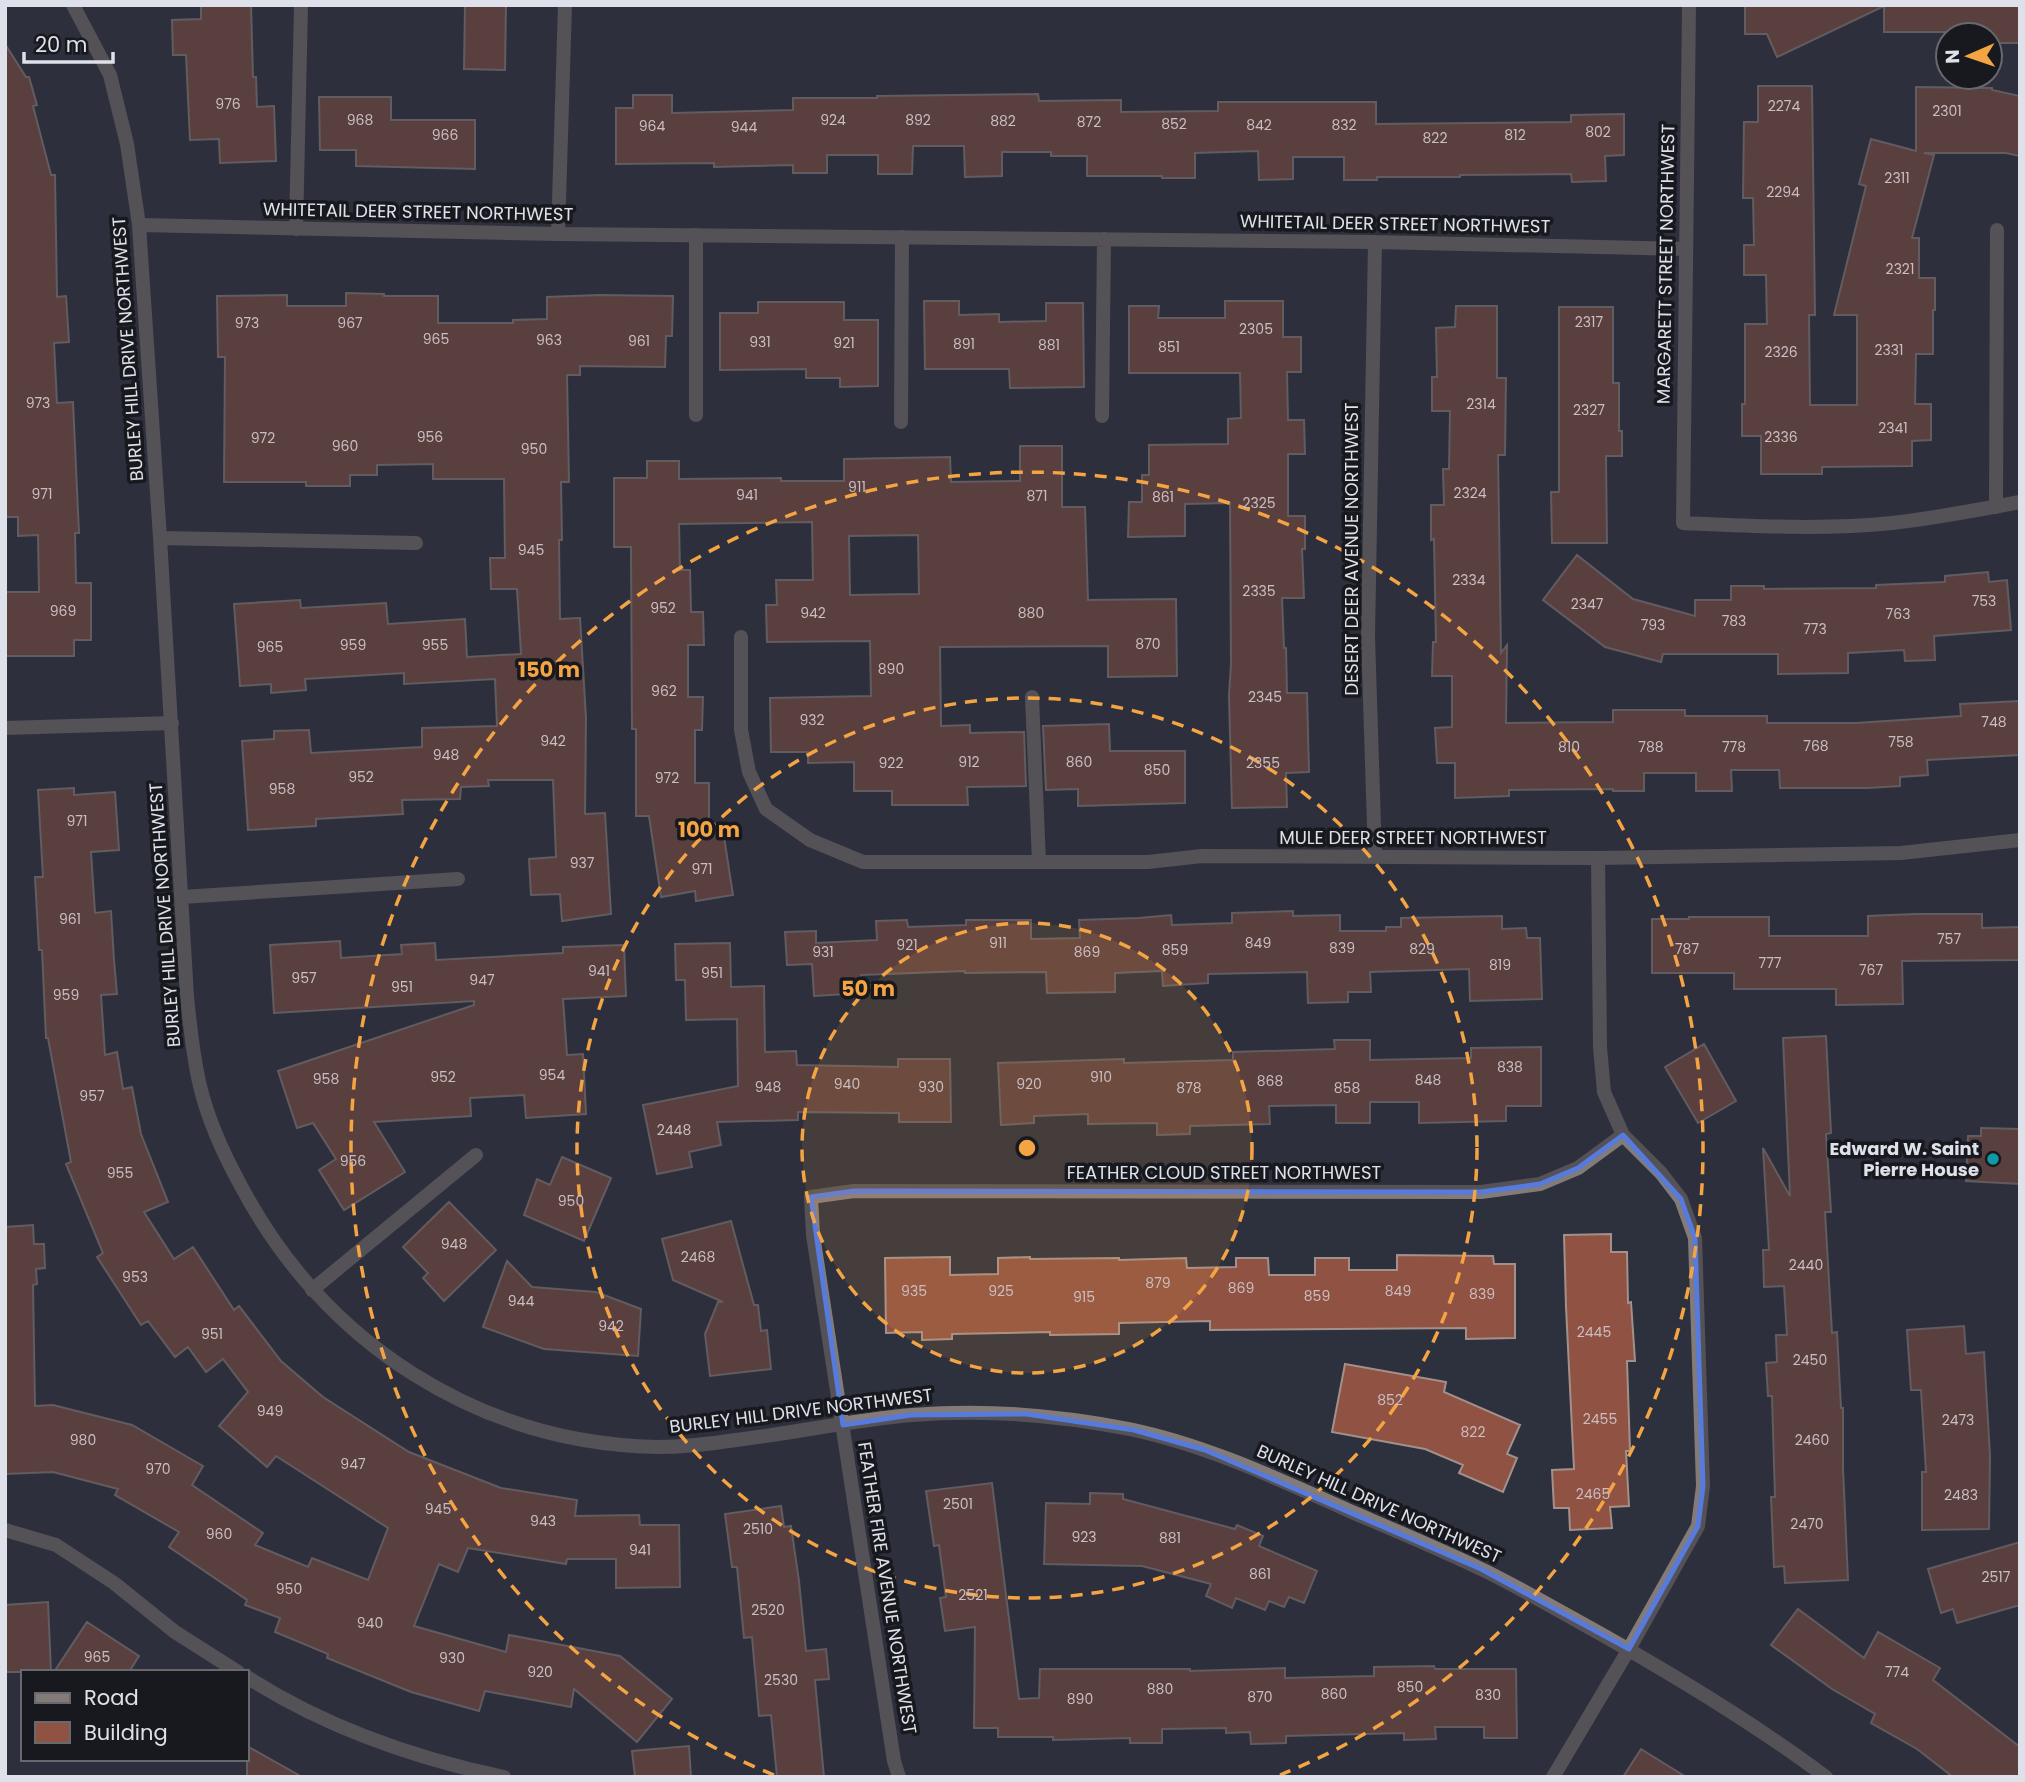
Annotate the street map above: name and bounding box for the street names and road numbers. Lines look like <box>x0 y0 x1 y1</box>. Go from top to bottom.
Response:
street label: MARGARETT STREET NORTHWEST <box>1651 123 1680 404</box>
street label: WHITETAIL DEER STREET NORTHWEST <box>263 196 574 227</box>
street label: WHITETAIL DEER STREET NORTHWEST <box>1240 208 1551 239</box>
street label: BURLEY HILL DRIVE NORTHWEST <box>106 216 149 482</box>
street label: DESERT DEER AVENUE NORTHWEST <box>1339 402 1364 696</box>
street label: BURLEY HILL DRIVE NORTHWEST <box>143 782 186 1048</box>
street label: MULE DEER STREET NORTHWEST <box>1279 825 1547 850</box>
street label: FEATHER CLOUD STREET NORTHWEST <box>1067 1160 1381 1185</box>
street label: BURLEY HILL DRIVE NORTHWEST <box>668 1382 934 1439</box>
street label: BURLEY HILL DRIVE NORTHWEST <box>1253 1438 1506 1569</box>
street label: FEATHER FIRE AVENUE NORTHWEST <box>852 1440 923 1736</box>

